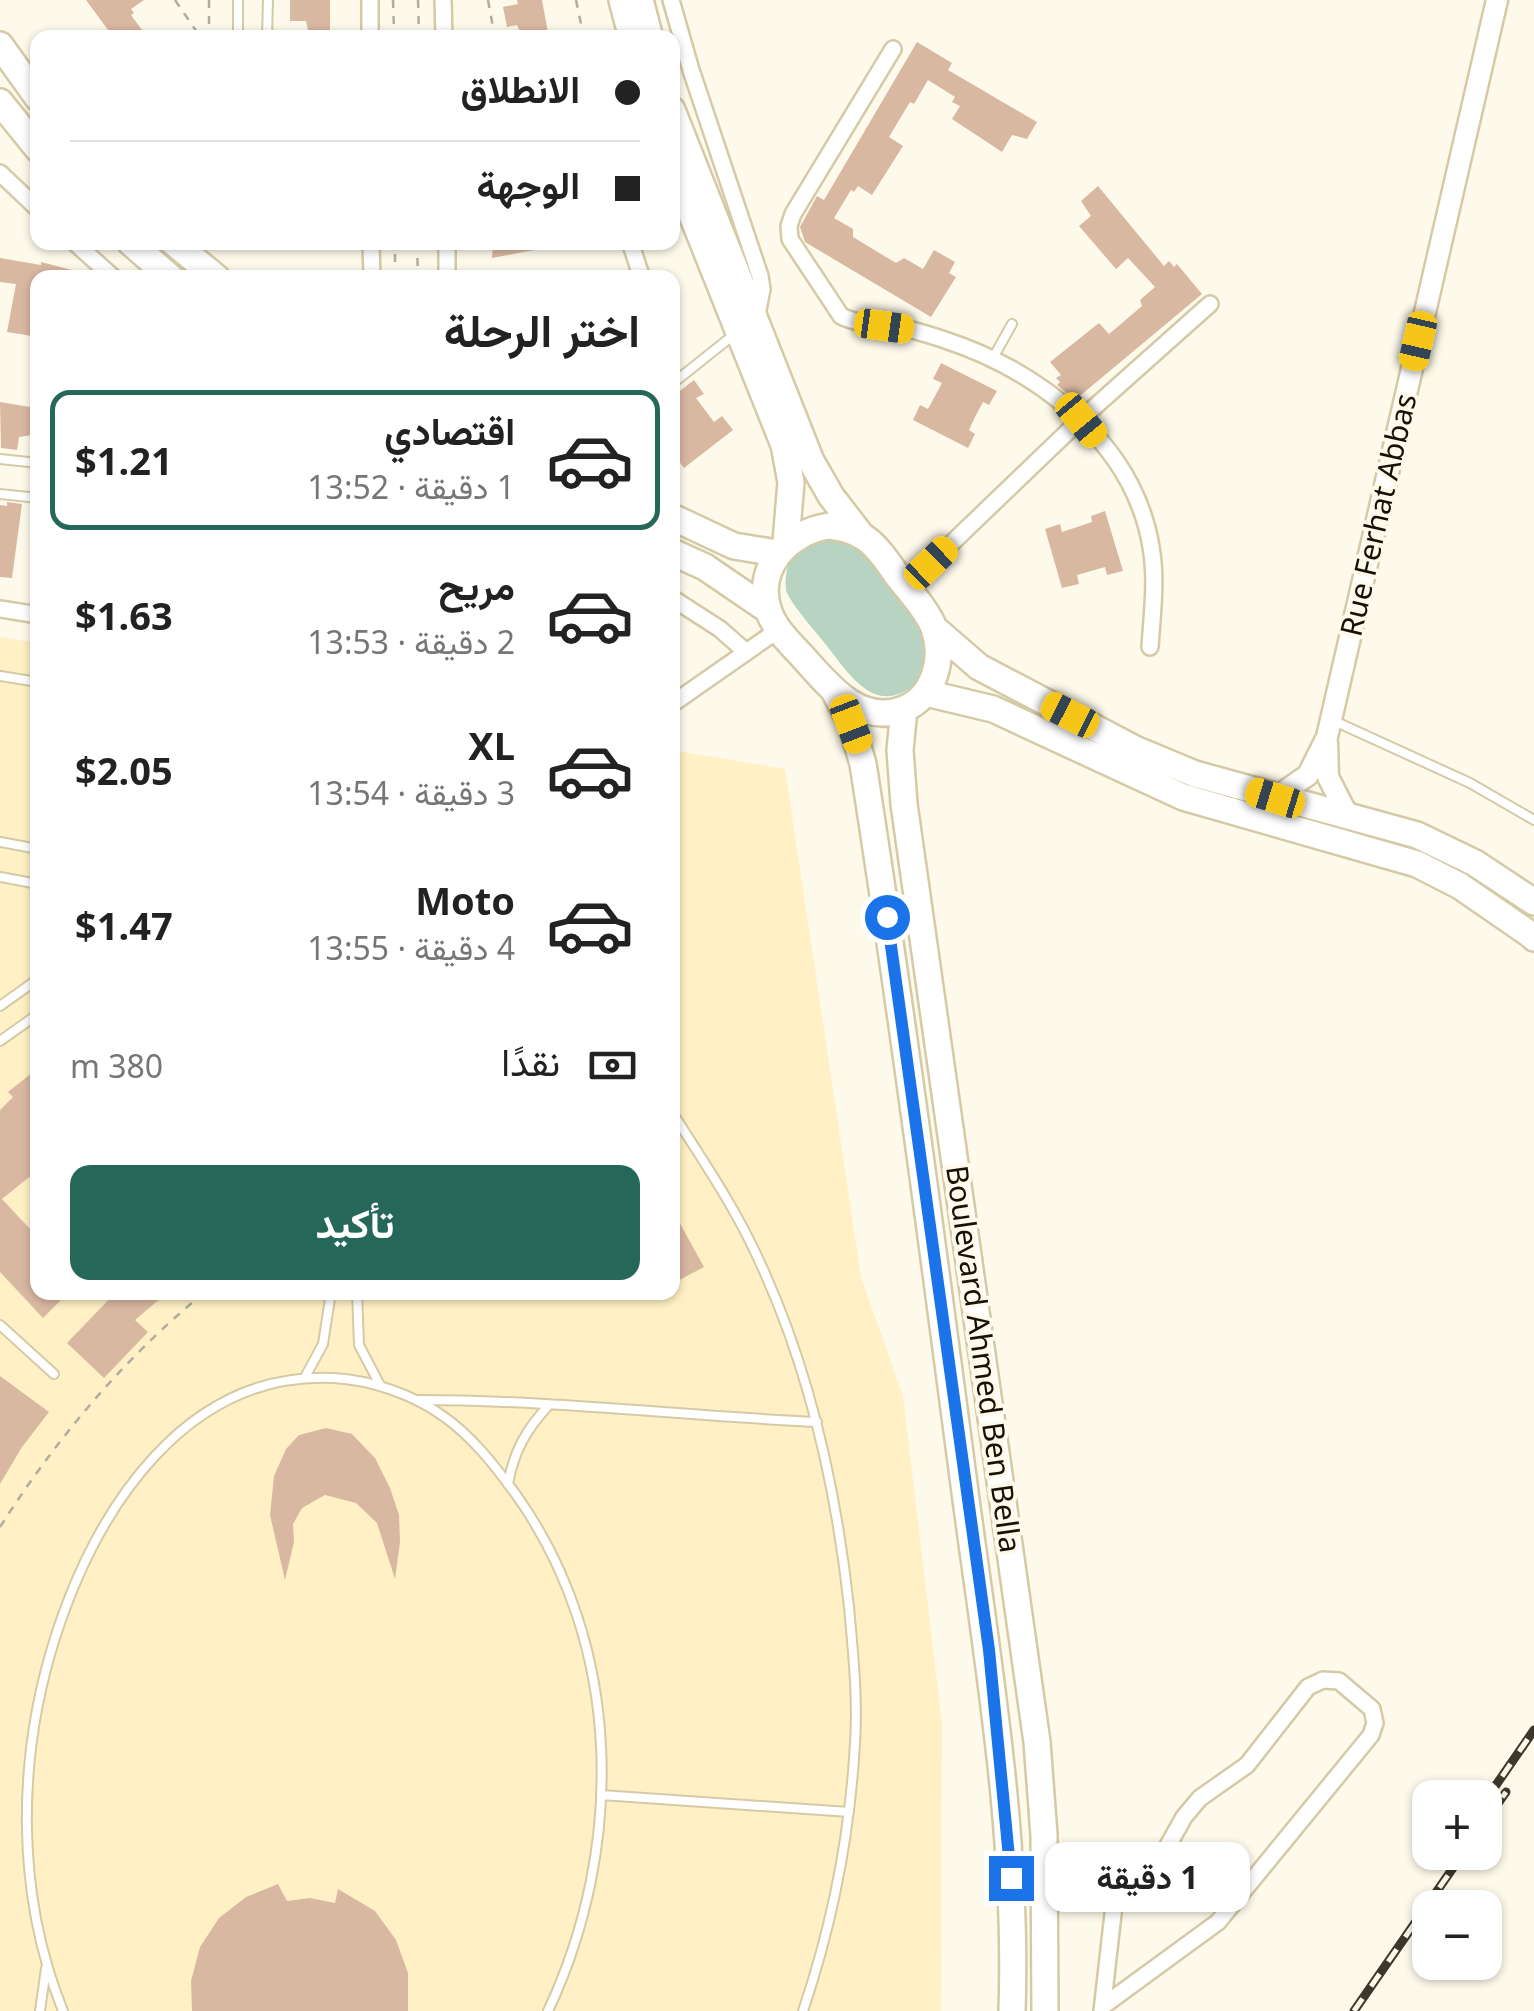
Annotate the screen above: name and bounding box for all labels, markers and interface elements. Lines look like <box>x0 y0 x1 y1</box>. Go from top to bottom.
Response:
text: الانطلاق <box>461 62 580 114</box>
text: الوجهة <box>477 158 580 210</box>
text: اختر الرحلة <box>444 299 640 360</box>
car <box>852 307 916 345</box>
car <box>1397 308 1439 374</box>
car <box>1050 387 1112 453</box>
street label: Rue Ferhat Abbas <box>1330 389 1425 640</box>
text: اقتصادي <box>384 404 515 456</box>
icon: car <box>545 415 635 505</box>
text: $1.21 <box>75 434 173 486</box>
text: 1 دقيقة · 13:52 <box>307 465 515 508</box>
car <box>899 531 963 595</box>
text: مريح <box>439 559 515 611</box>
icon: car <box>545 570 635 660</box>
text: $1.63 <box>75 589 173 641</box>
text: 2 دقيقة · 13:53 <box>307 620 515 663</box>
car <box>1036 688 1104 742</box>
car <box>826 691 876 757</box>
text: XL <box>468 719 515 771</box>
icon: car <box>545 725 635 815</box>
text: $2.05 <box>75 744 173 796</box>
text: 3 دقيقة · 13:54 <box>307 771 515 814</box>
car <box>1242 775 1308 821</box>
text: Moto <box>415 874 515 926</box>
icon: car <box>545 880 635 970</box>
route start <box>865 895 910 940</box>
text: $1.47 <box>75 899 173 951</box>
text: 4 دقيقة · 13:55 <box>307 926 515 969</box>
text: نقدًا <box>501 1035 560 1087</box>
icon: cash <box>585 1038 640 1093</box>
text: 380 m <box>70 1044 163 1087</box>
street label: Boulevard Ahmed Ben Bella <box>937 1162 1032 1555</box>
button: تأكيد <box>70 1165 640 1280</box>
map controls <box>1412 1780 1502 1980</box>
button: + <box>1412 1780 1502 1870</box>
callout: 1 دقيقة <box>1046 1843 1251 1913</box>
text: 1 دقيقة <box>1096 1855 1199 1898</box>
route end <box>989 1856 1034 1901</box>
button: − <box>1412 1890 1502 1980</box>

